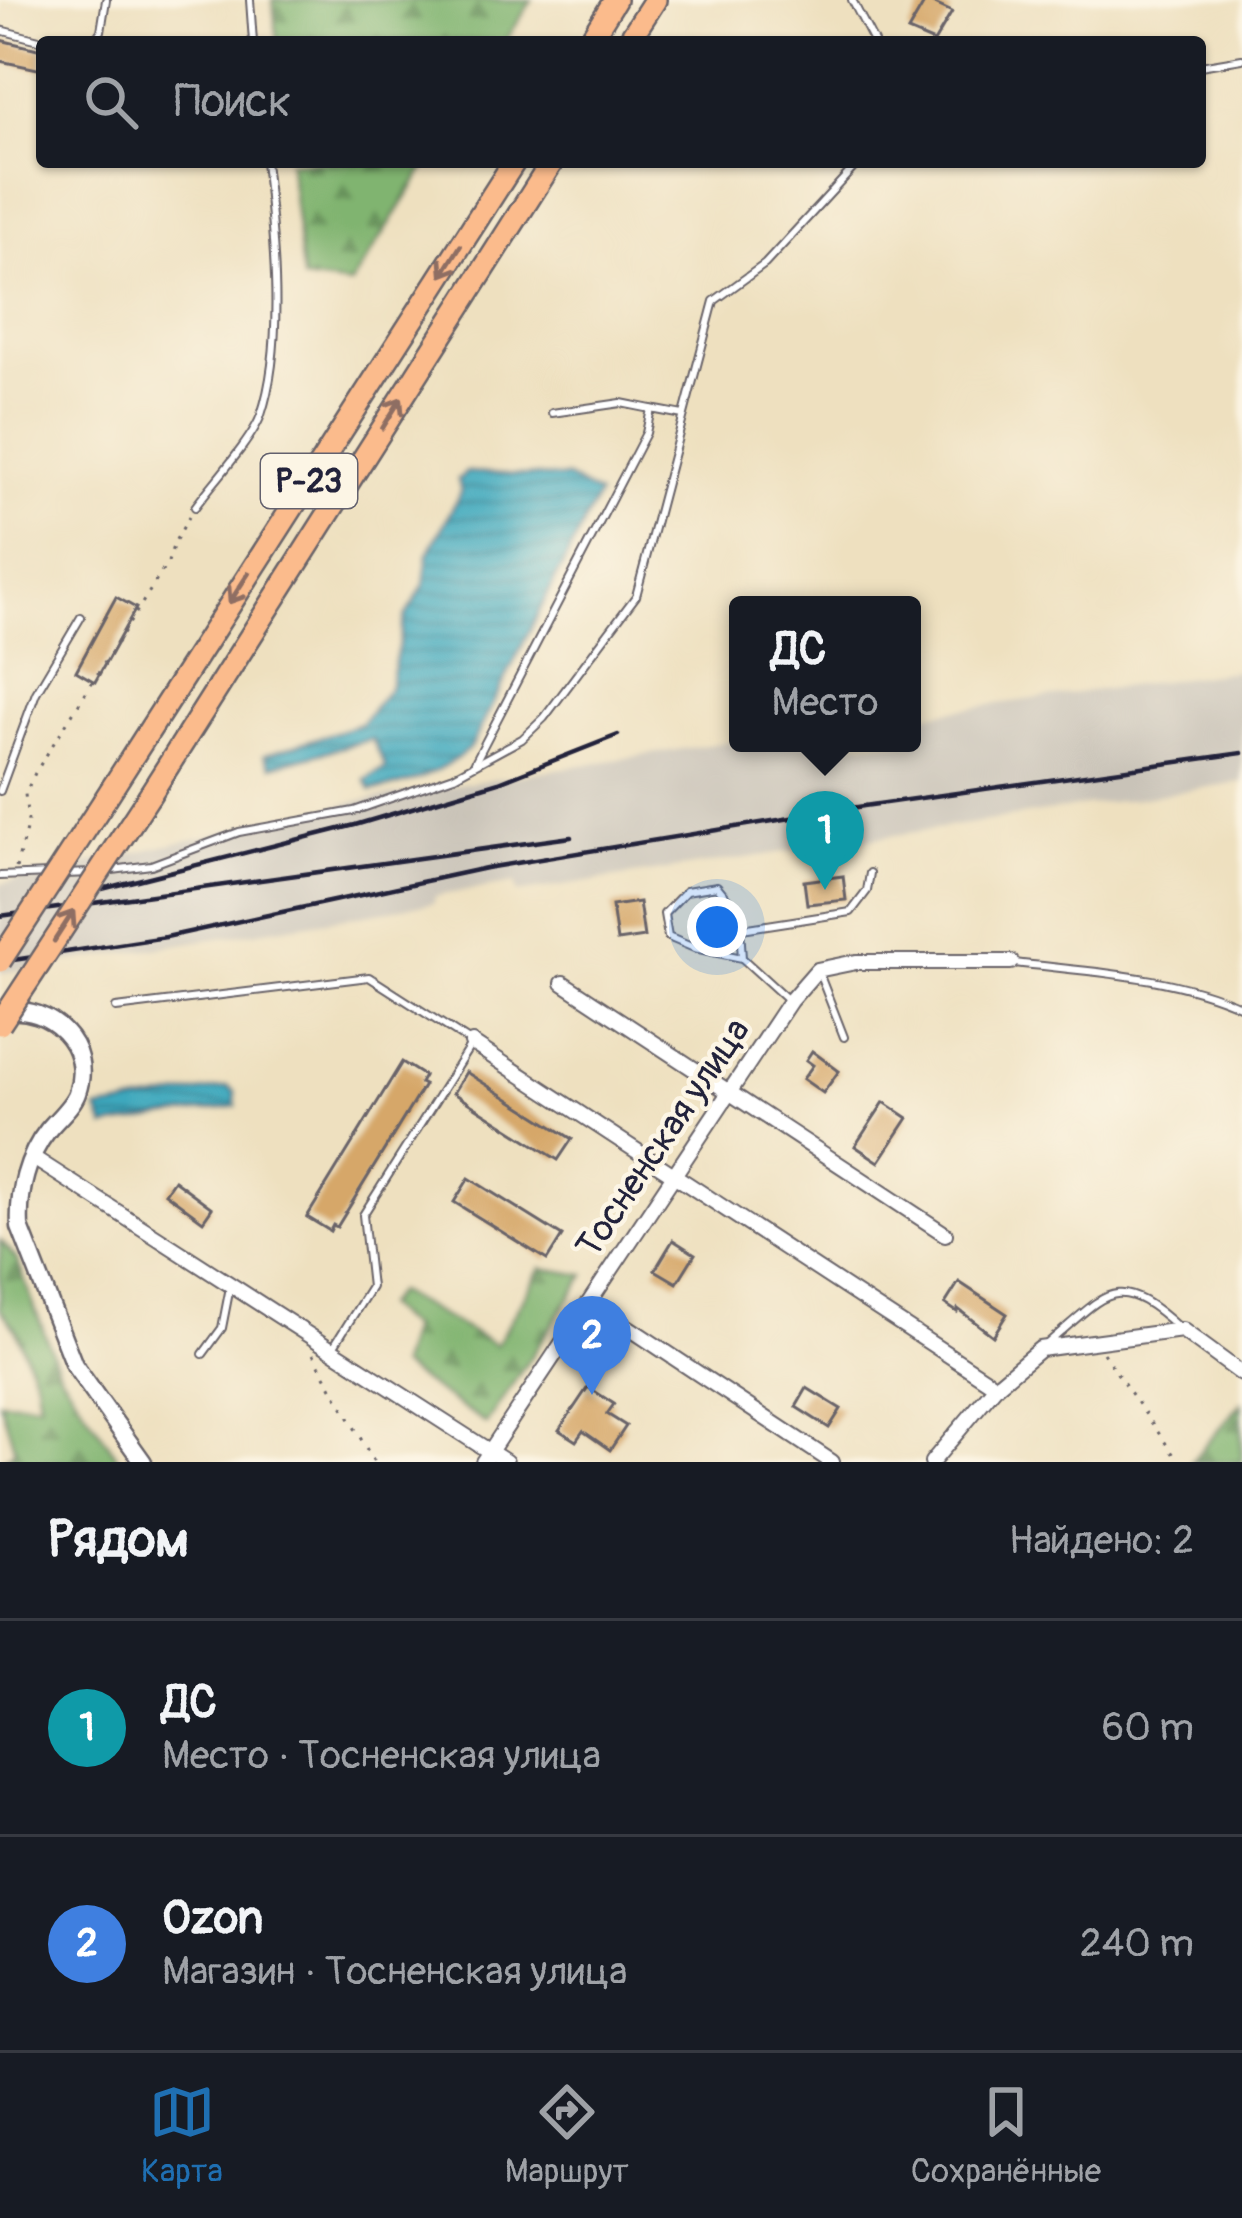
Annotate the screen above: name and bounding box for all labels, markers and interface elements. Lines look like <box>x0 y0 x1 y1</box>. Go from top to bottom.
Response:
search box <box>36 36 1206 168</box>
icon: search <box>78 69 144 135</box>
text: Поиск <box>174 74 291 130</box>
one-way arrow <box>438 243 463 277</box>
one-way arrow <box>380 397 404 431</box>
road number: Р-23 <box>261 454 357 508</box>
one-way arrow <box>227 571 251 605</box>
popup <box>729 596 921 752</box>
text: ДС <box>772 622 826 678</box>
text: Место <box>772 678 878 727</box>
pin: 1 <box>786 791 864 890</box>
your location <box>687 897 747 957</box>
one-way arrow <box>52 910 77 944</box>
street label: Тосненская улица <box>566 1010 760 1266</box>
pin: 2 <box>553 1296 631 1395</box>
text: Рядом <box>48 1508 189 1572</box>
text: Найдено: 2 <box>1009 1516 1194 1565</box>
text: ДС <box>162 1675 217 1731</box>
text: 1 <box>79 1703 95 1752</box>
text: 60 m <box>1102 1703 1194 1752</box>
text: Место · Тосненская улица <box>162 1731 601 1780</box>
text: Ozon <box>162 1891 263 1947</box>
text: 2 <box>76 1919 98 1968</box>
text: 240 m <box>1080 1919 1194 1968</box>
text: Магазин · Тосненская улица <box>162 1947 627 1996</box>
tab: Карта <box>141 2079 223 2192</box>
tab: Маршрут <box>505 2079 629 2192</box>
tab: Сохранённые <box>911 2079 1101 2192</box>

